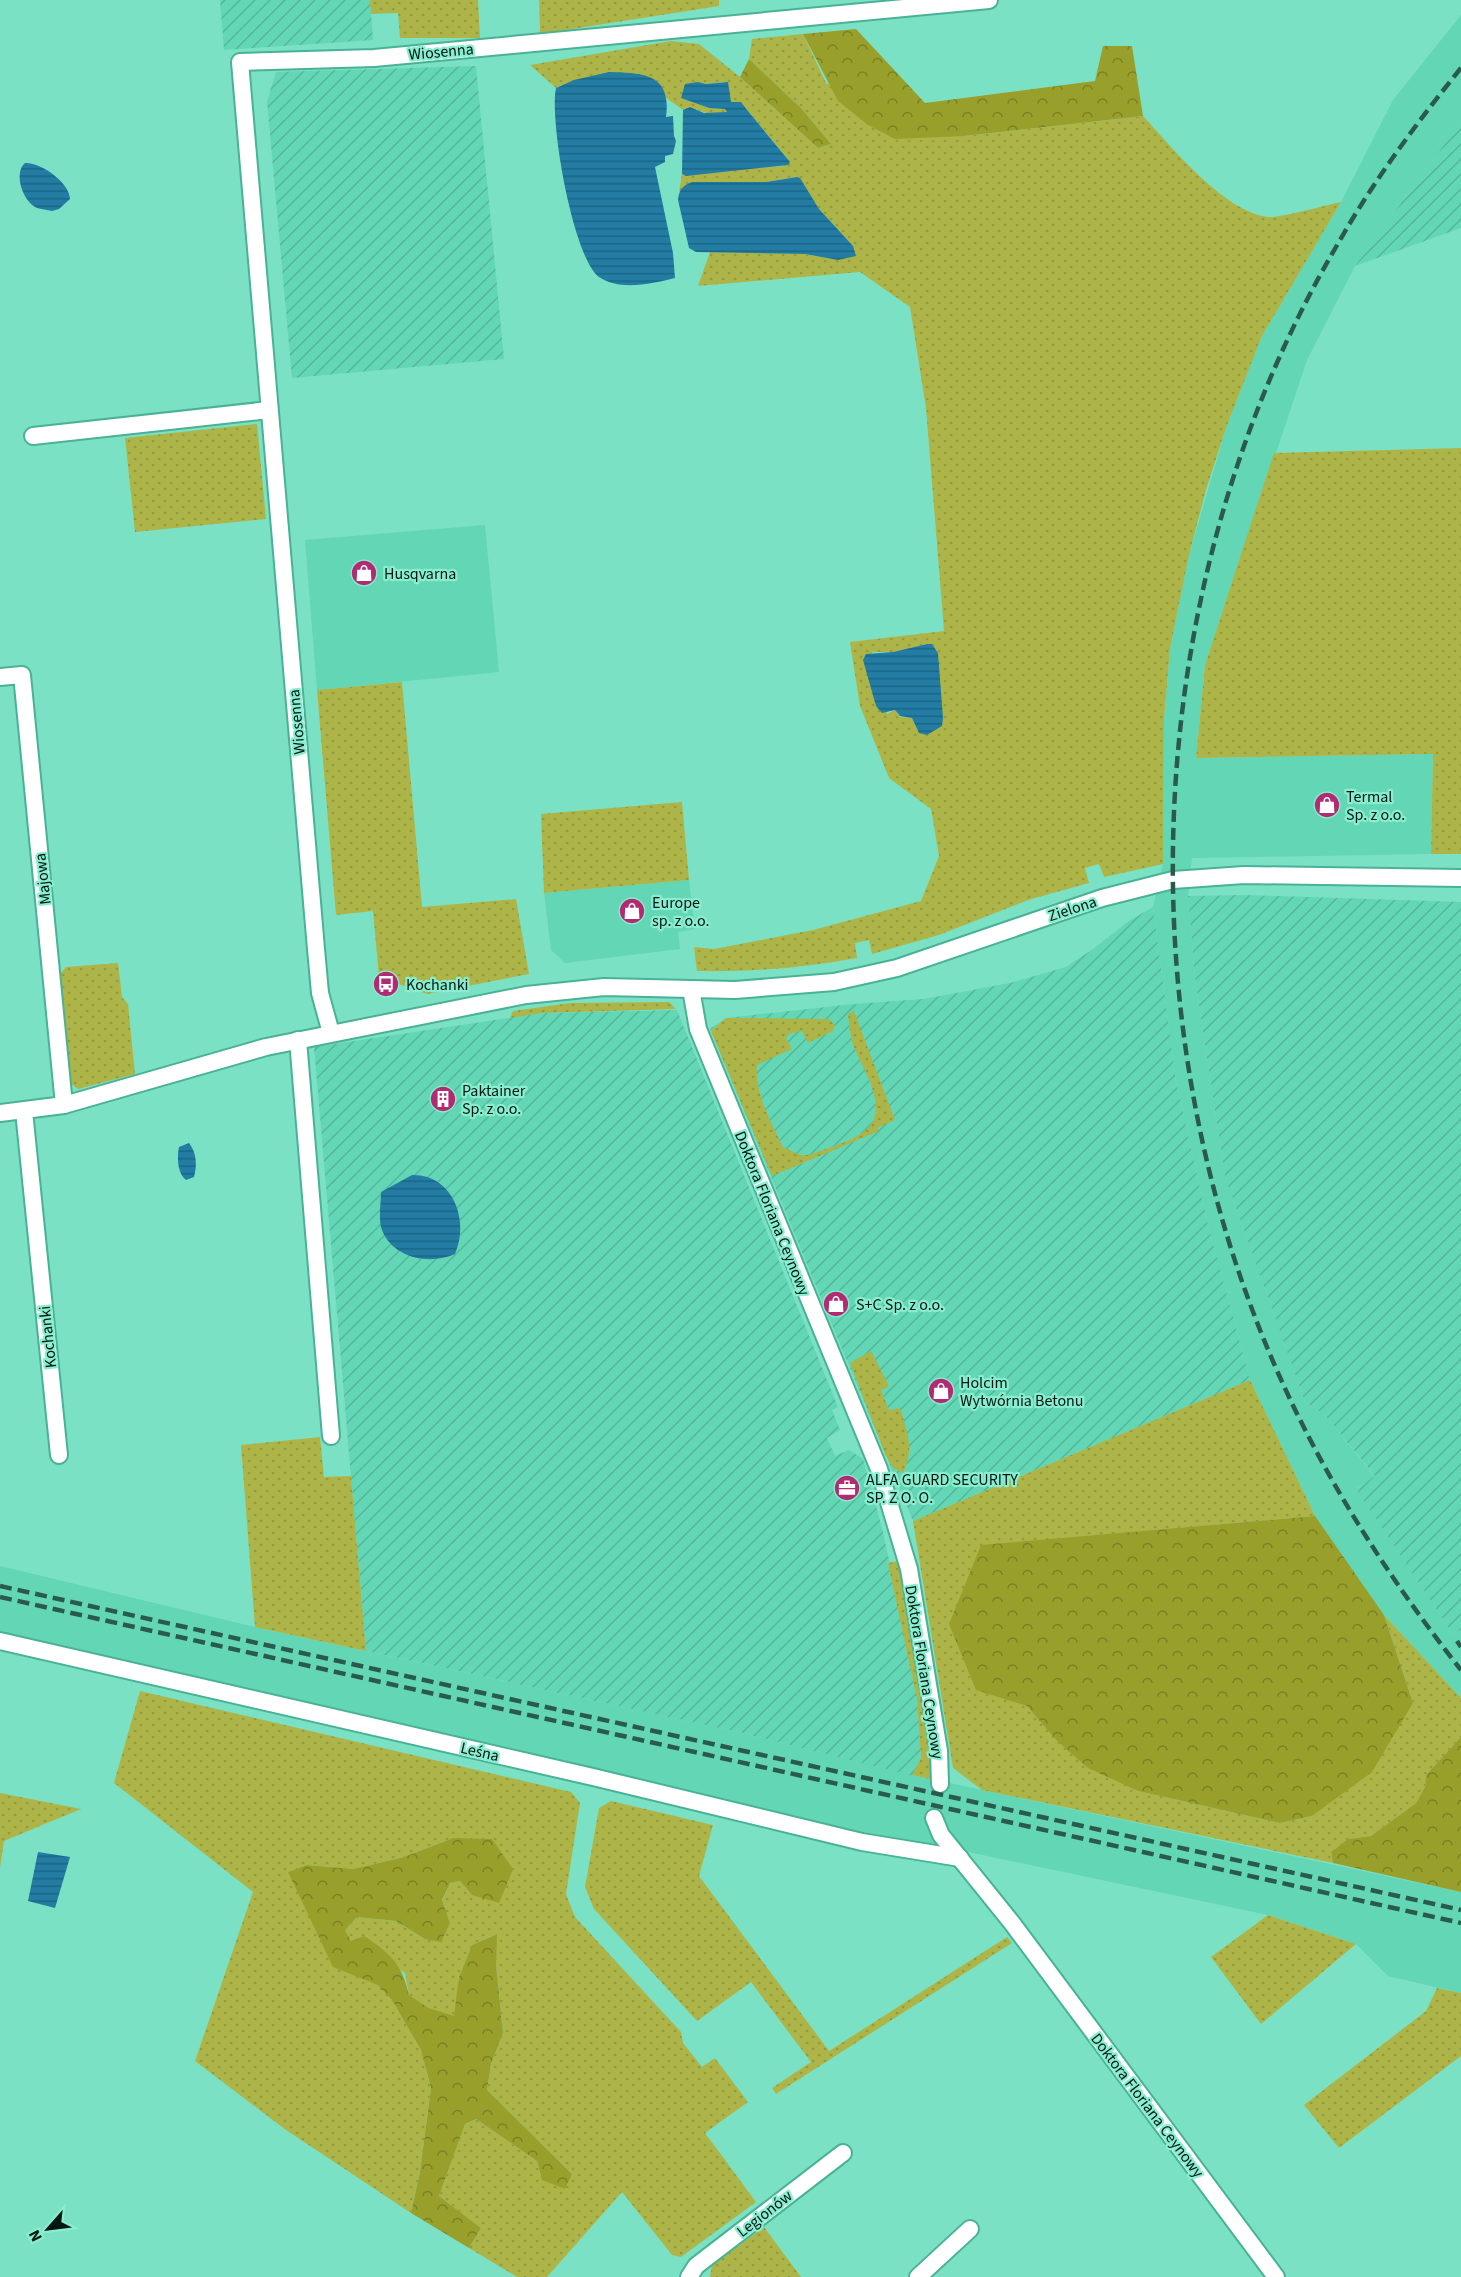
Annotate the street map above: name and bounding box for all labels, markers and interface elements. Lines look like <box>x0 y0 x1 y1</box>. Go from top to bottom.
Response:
street label: Wiosenna <box>408 38 475 66</box>
shop icon: Husqvarna <box>349 558 379 588</box>
place label: Husqvarna <box>384 563 456 585</box>
street label: Wiosenna <box>283 688 311 755</box>
place label: Termal Sp. z o.o. <box>1346 786 1405 826</box>
shop icon: Termal Sp. z o.o. <box>1312 790 1342 820</box>
street label: Majowa <box>29 852 57 906</box>
street label: Zielona <box>1045 891 1100 927</box>
place label: Europe sp. z o.o. <box>652 892 709 932</box>
shop icon: Europe sp. z o.o. <box>617 896 647 926</box>
bus stop icon: Kochanki <box>371 969 401 999</box>
place label: Kochanki <box>406 974 469 996</box>
place label: Paktainer Sp. z o.o. <box>462 1080 526 1120</box>
building icon: Paktainer Sp. z o.o. <box>428 1084 458 1114</box>
street label: Doktora Floriana Ceynowy <box>729 1128 815 1299</box>
shop icon: S+C Sp. z o.o. <box>821 1289 851 1319</box>
place label: S+C Sp. z o.o. <box>856 1294 944 1316</box>
street label: Kochanki <box>34 1305 62 1369</box>
place label: Holcim Wytwórnia Betonu <box>960 1372 1084 1412</box>
shop icon: Holcim Wytwórnia Betonu <box>926 1376 956 1406</box>
place label: ALFA GUARD SECURITY SP. Z O. O. <box>866 1469 1018 1509</box>
office icon: ALFA GUARD SECURITY SP. Z O. O. <box>832 1473 862 1503</box>
street label: Doktora Floriana Ceynowy <box>899 1584 949 1761</box>
street label: Leśna <box>458 1737 501 1767</box>
street label: Doktora Floriana Ceynowy <box>1086 2029 1209 2183</box>
street label: Legionów <box>732 2185 797 2242</box>
north arrow <box>18 2199 78 2259</box>
text: N <box>23 2226 48 2245</box>

